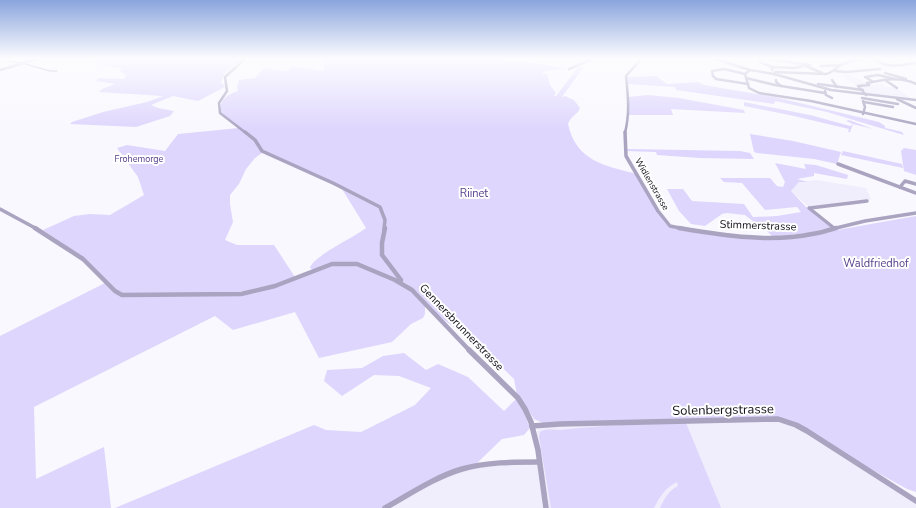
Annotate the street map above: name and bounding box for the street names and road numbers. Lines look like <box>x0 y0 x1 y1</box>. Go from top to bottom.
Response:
street label: Widlenstrasse <box>632 156 672 213</box>
street label: Stimmerstrasse <box>719 217 797 234</box>
street label: Gennersbrunnerstrasse <box>416 281 507 374</box>
street label: Solenbergstrasse <box>672 400 774 420</box>

